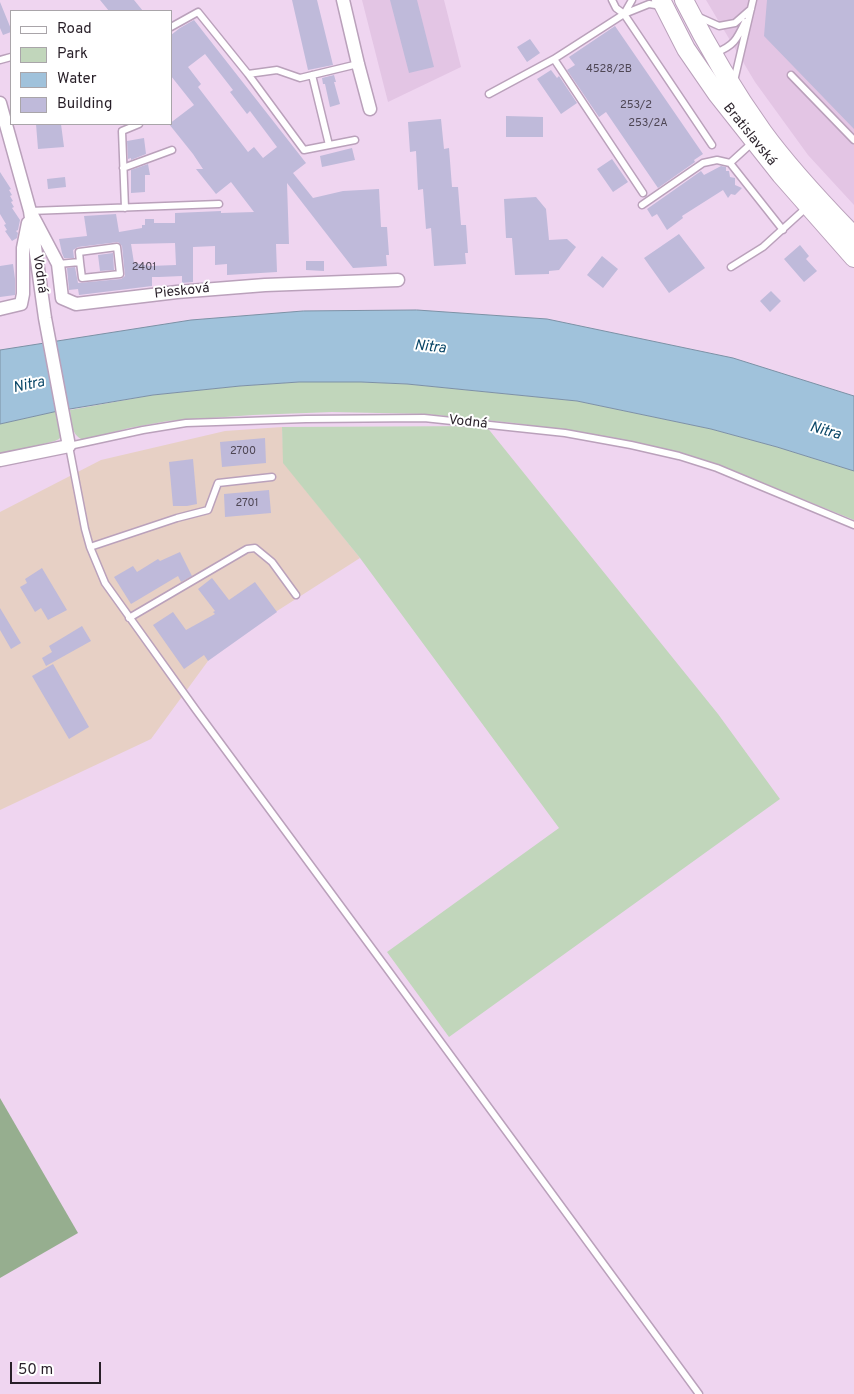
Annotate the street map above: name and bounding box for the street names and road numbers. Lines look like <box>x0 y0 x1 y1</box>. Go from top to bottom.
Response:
street label: Bratislavská <box>719 100 779 170</box>
street label: Vodná <box>28 254 50 294</box>
street label: Piesková <box>153 281 211 303</box>
street label: Vodná <box>448 413 488 433</box>

